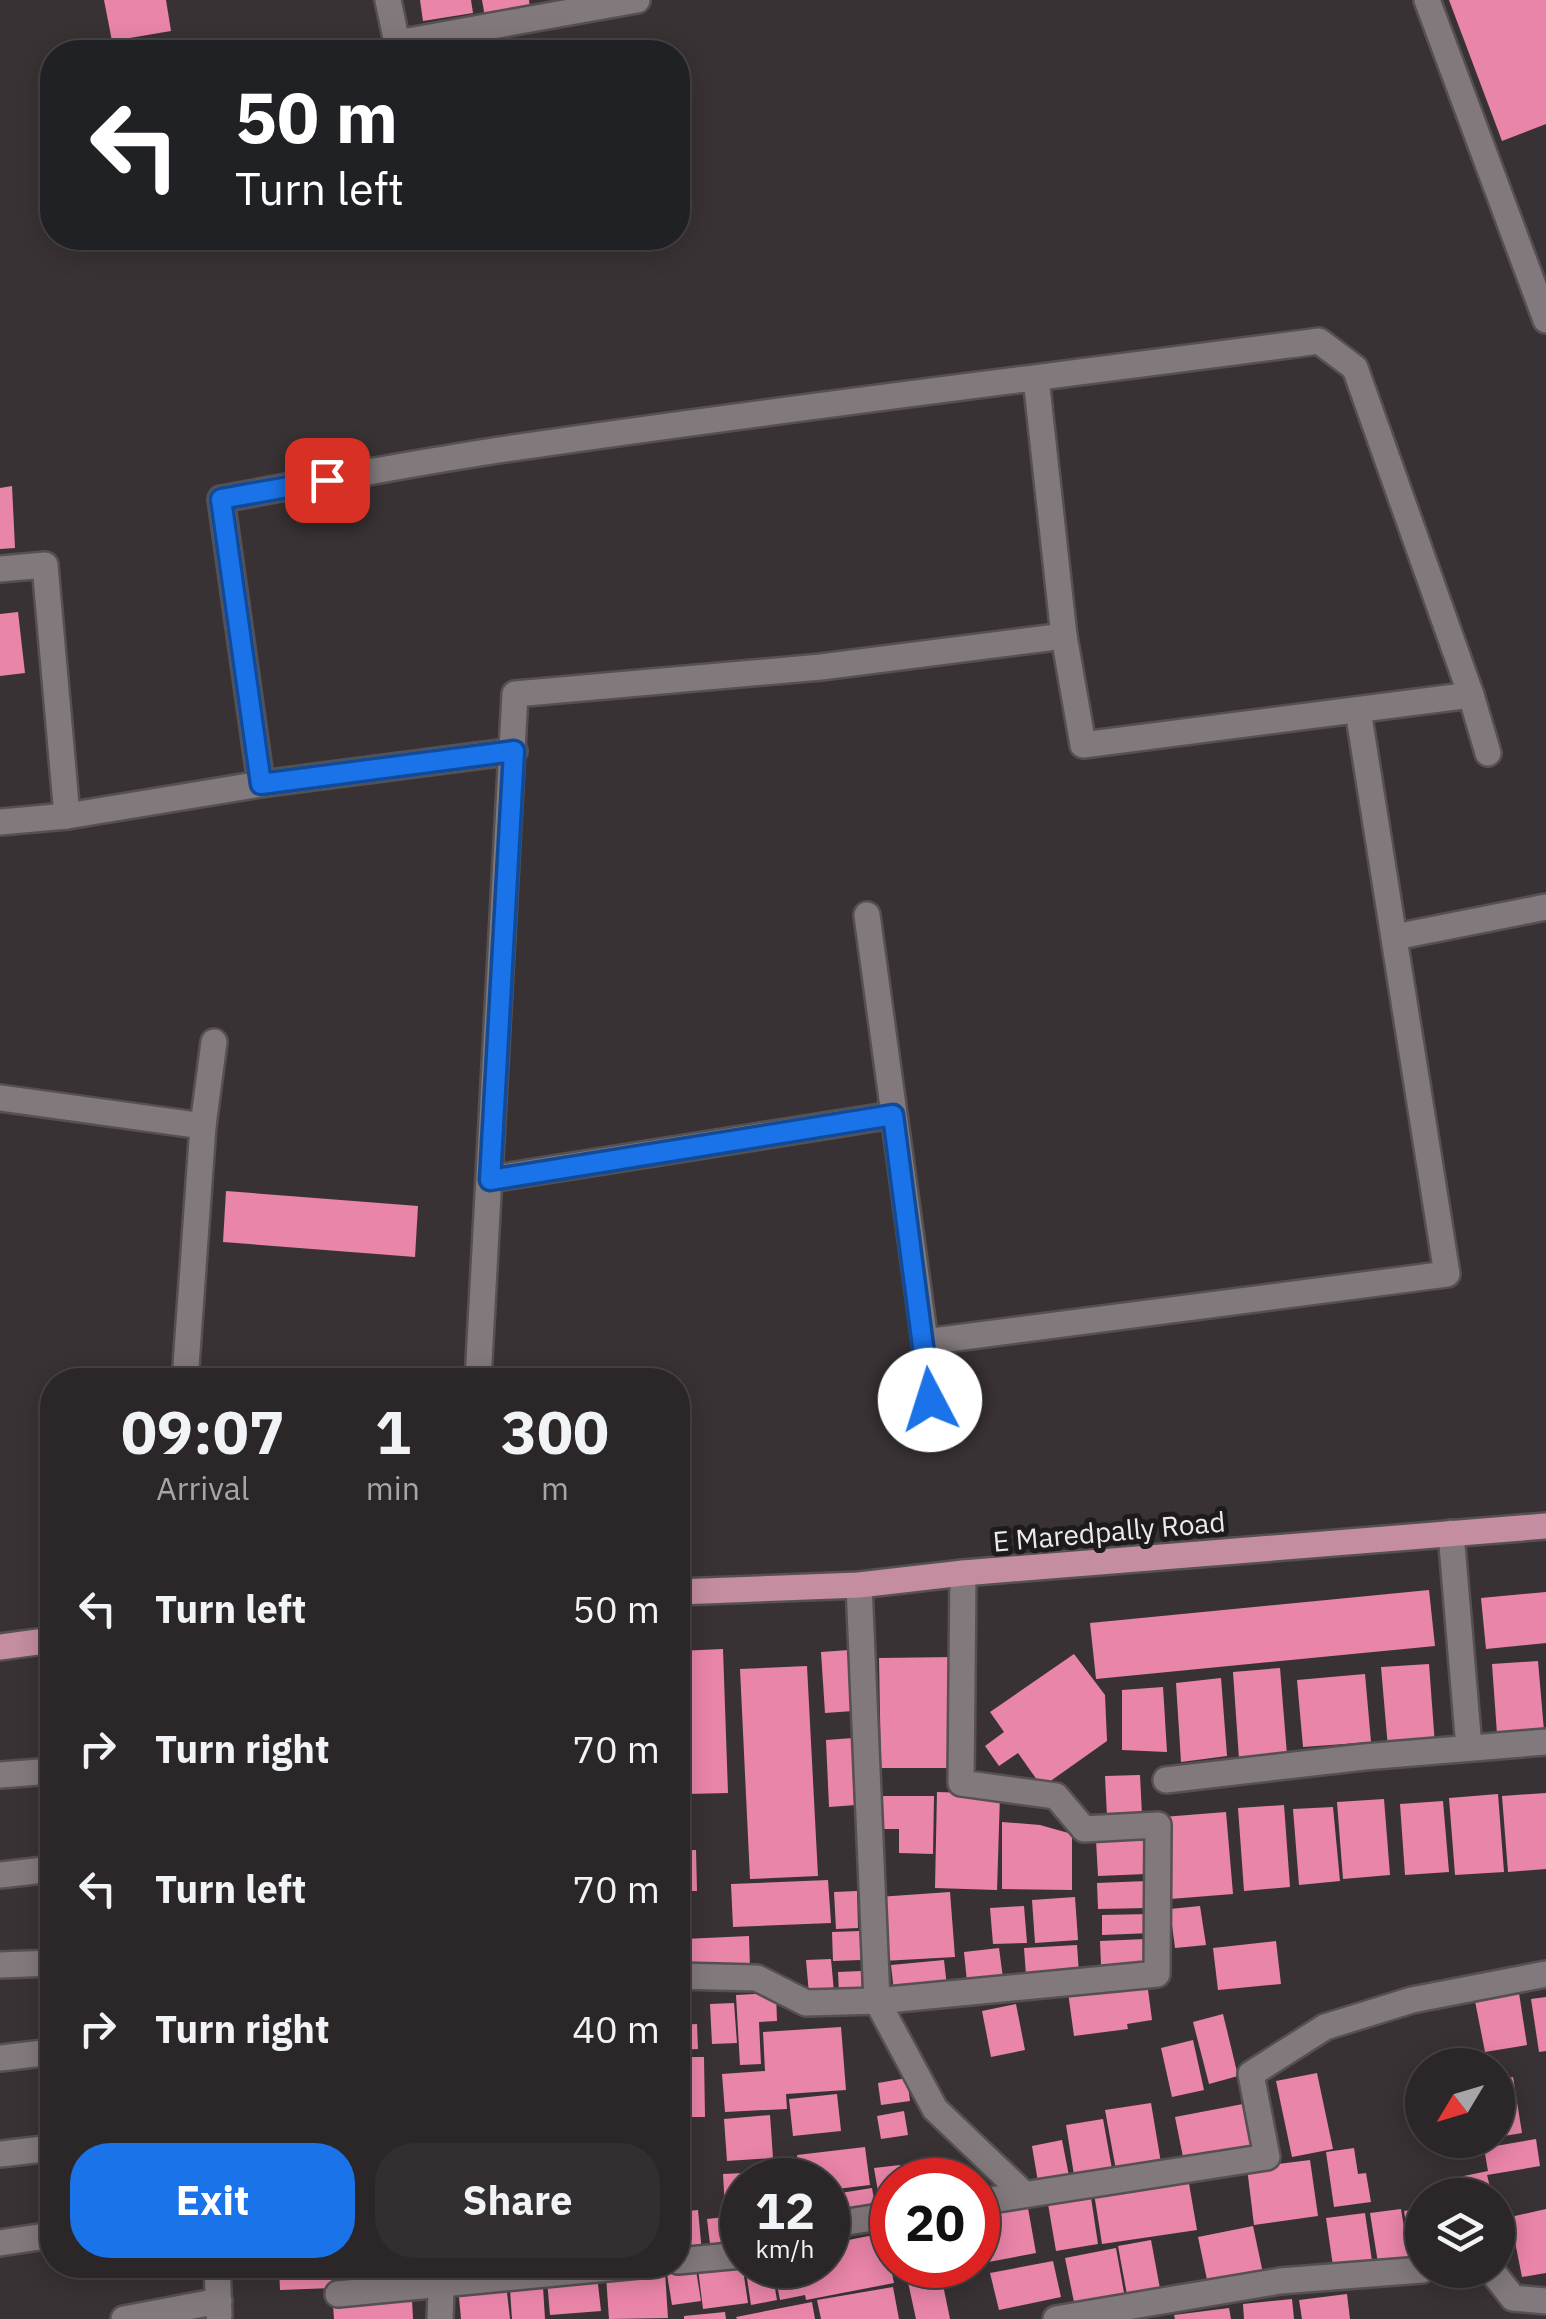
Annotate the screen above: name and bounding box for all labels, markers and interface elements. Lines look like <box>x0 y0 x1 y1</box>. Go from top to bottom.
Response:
text: 50 m <box>235 71 398 162</box>
icon: left <box>70 80 200 210</box>
text: Turn left <box>235 159 404 217</box>
pin <box>285 438 370 523</box>
icon: arrive <box>300 453 355 508</box>
position arrow <box>878 1348 982 1452</box>
text: 09:07 <box>121 1392 285 1471</box>
text: 1 <box>375 1392 411 1471</box>
text: 300 <box>501 1392 609 1471</box>
text: Arrival <box>156 1467 250 1509</box>
text: min <box>366 1467 420 1509</box>
text: m <box>541 1467 569 1509</box>
street label: E Maredpally Road <box>991 1502 1227 1560</box>
icon: left <box>70 1581 125 1636</box>
text: Turn left <box>155 1584 306 1633</box>
text: 50 m <box>572 1584 660 1633</box>
icon: right <box>70 1721 125 1776</box>
text: Turn right <box>155 1724 330 1773</box>
text: 70 m <box>572 1724 660 1773</box>
icon: left <box>70 1861 125 1916</box>
text: Turn left <box>155 1864 306 1913</box>
text: 70 m <box>572 1864 660 1913</box>
icon: right <box>70 2001 125 2056</box>
text: Turn right <box>155 2004 330 2053</box>
text: 40 m <box>572 2004 660 2053</box>
north arrow <box>1405 2048 1515 2158</box>
map controls <box>1405 2048 1515 2288</box>
button: Exit <box>70 2143 355 2258</box>
button: Share <box>375 2143 660 2258</box>
speed limit sign: 20 <box>870 2158 1000 2288</box>
text: 12 <box>755 2178 815 2243</box>
button: layers <box>1405 2178 1515 2288</box>
text: km/h <box>756 2232 814 2265</box>

